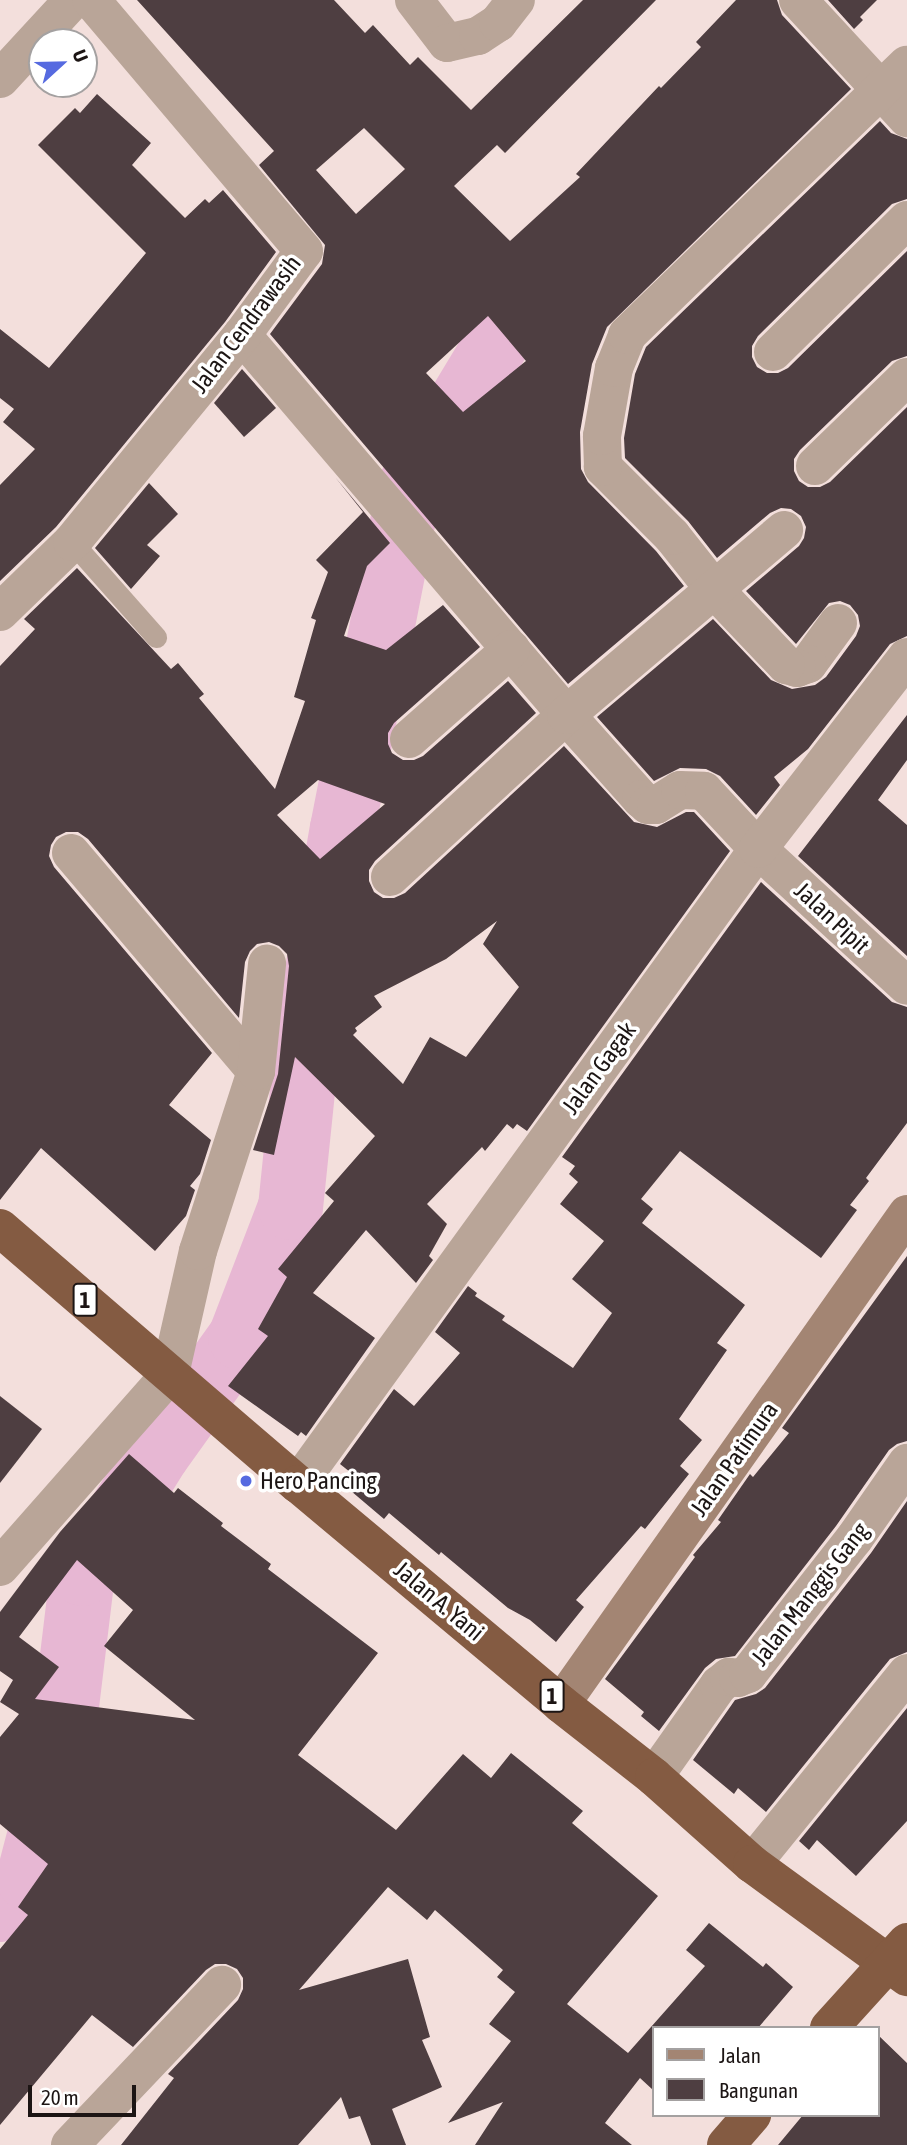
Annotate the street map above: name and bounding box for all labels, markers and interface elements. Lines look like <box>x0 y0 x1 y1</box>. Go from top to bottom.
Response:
north arrow <box>28 28 98 98</box>
text: U <box>68 47 93 65</box>
street label: Jalan Cendrawasih <box>185 250 307 398</box>
street label: Jalan Pipit <box>789 876 875 960</box>
street label: Jalan Gagak <box>556 1016 642 1120</box>
road number: 1 <box>71 1280 99 1320</box>
street label: Jalan Patimura <box>684 1396 784 1522</box>
place label: Hero Pancing <box>260 1467 377 1495</box>
marker: Hero Pancing <box>238 1473 254 1489</box>
street label: Jalan Manggis Gang <box>745 1517 875 1671</box>
street label: Jalan A. Yani <box>388 1555 490 1647</box>
road number: 1 <box>538 1676 566 1716</box>
legend <box>652 2026 879 2117</box>
text: Jalan <box>719 2043 761 2067</box>
scale bar <box>32 2072 140 2116</box>
text: Bangunan <box>719 2078 798 2102</box>
text: 20 m <box>41 2085 79 2109</box>

